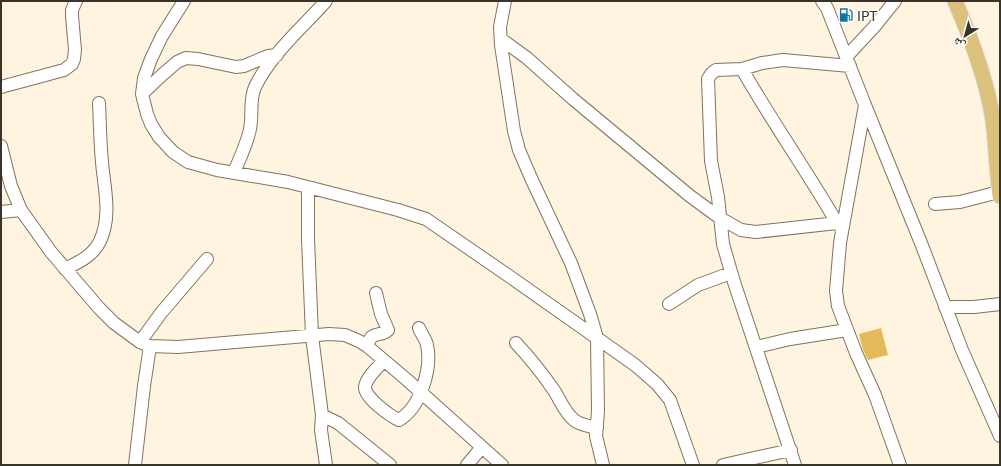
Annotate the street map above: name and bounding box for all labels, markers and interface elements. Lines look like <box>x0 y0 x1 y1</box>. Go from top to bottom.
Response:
fuel station icon: IPT <box>838 7 854 23</box>
place label: IPT <box>857 7 878 24</box>
north arrow <box>945 16 985 56</box>
text: ش <box>950 34 968 53</box>

